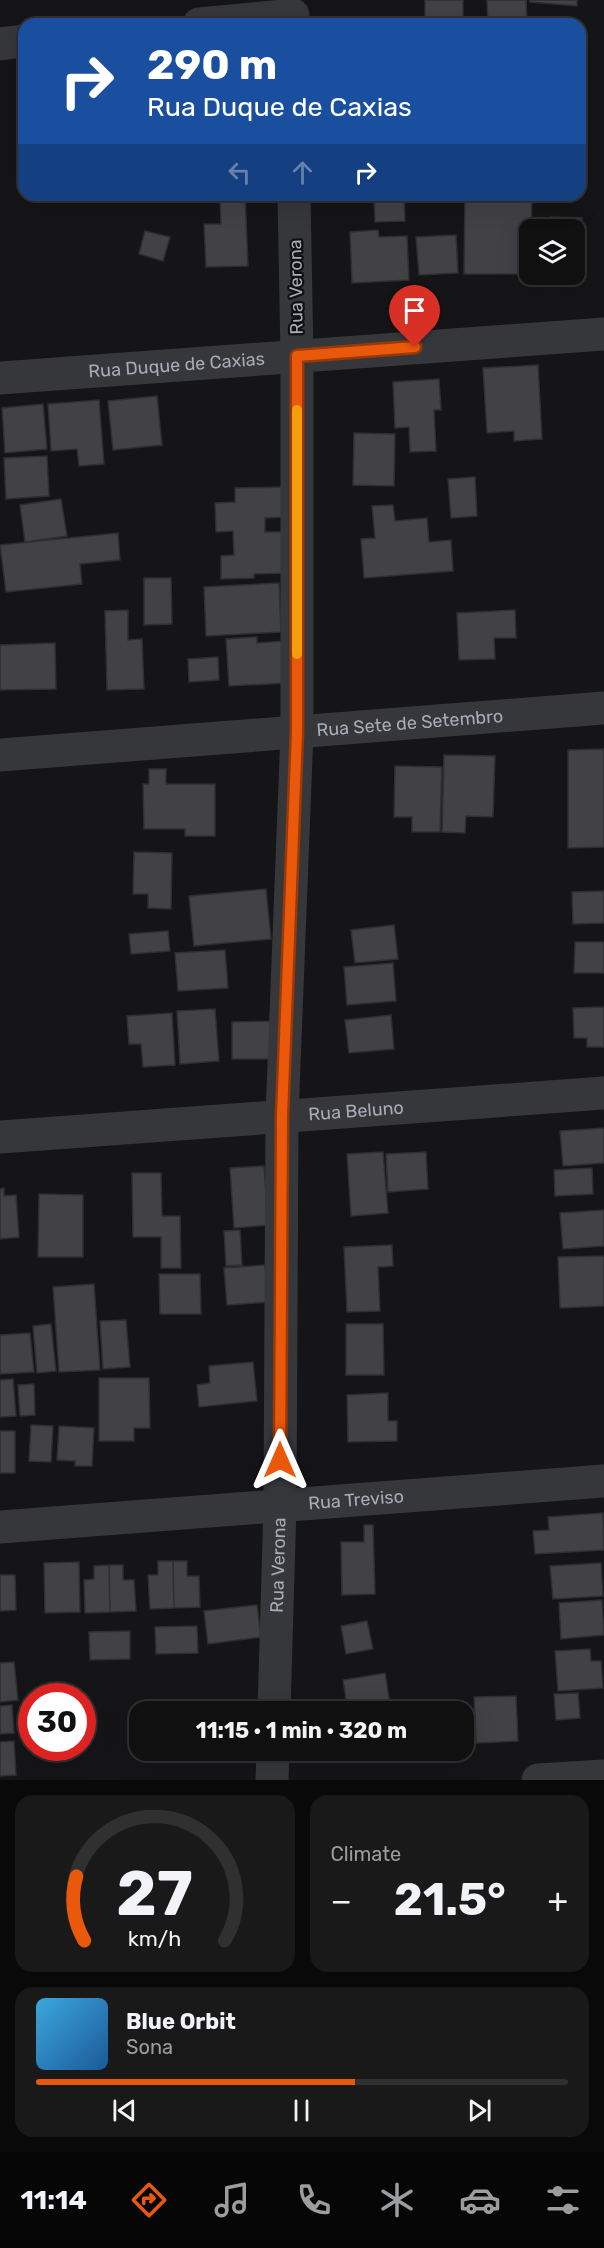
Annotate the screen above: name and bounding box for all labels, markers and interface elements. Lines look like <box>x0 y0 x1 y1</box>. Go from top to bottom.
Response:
text: 290 m <box>147 40 277 90</box>
icon: right <box>48 42 126 120</box>
text: Rua Duque de Caxias <box>147 91 412 123</box>
icon: left <box>223 156 256 189</box>
icon: ahead <box>286 156 319 189</box>
icon: right <box>349 156 382 189</box>
map controls <box>519 219 585 285</box>
button: layers <box>519 219 585 285</box>
street label: Rua Verona <box>284 239 308 335</box>
pin <box>389 285 440 347</box>
icon: arrive <box>398 294 431 327</box>
street label: Rua Duque de Caxias <box>88 348 265 383</box>
street label: Rua Sete de Setembro <box>316 705 504 741</box>
street label: Rua Beluno <box>308 1097 405 1126</box>
position arrow <box>248 1428 312 1492</box>
street label: Rua Treviso <box>307 1485 405 1514</box>
street label: Rua Verona <box>266 1517 291 1613</box>
speed limit sign: 30 <box>18 1683 96 1761</box>
text: 11:15 · 1 min · 320 m <box>196 1717 407 1744</box>
text: Climate <box>331 1842 401 1866</box>
text: 27 <box>117 1857 193 1931</box>
text: 21.5° <box>394 1873 506 1926</box>
text: − <box>331 1881 352 1920</box>
text: + <box>547 1881 568 1920</box>
text: km/h <box>128 1926 182 1951</box>
text: Blue Orbit <box>126 2008 236 2035</box>
text: Sona <box>126 2035 173 2059</box>
icon: previous <box>108 2094 141 2127</box>
icon: pause <box>285 2094 318 2127</box>
icon: next <box>463 2094 496 2127</box>
icon: directions <box>128 2179 170 2221</box>
icon: music <box>211 2179 253 2221</box>
icon: phone <box>293 2179 335 2221</box>
icon: climate <box>376 2179 418 2221</box>
icon: car <box>459 2179 501 2221</box>
icon: filters <box>542 2179 584 2221</box>
text: 11:14 <box>20 2184 87 2216</box>

